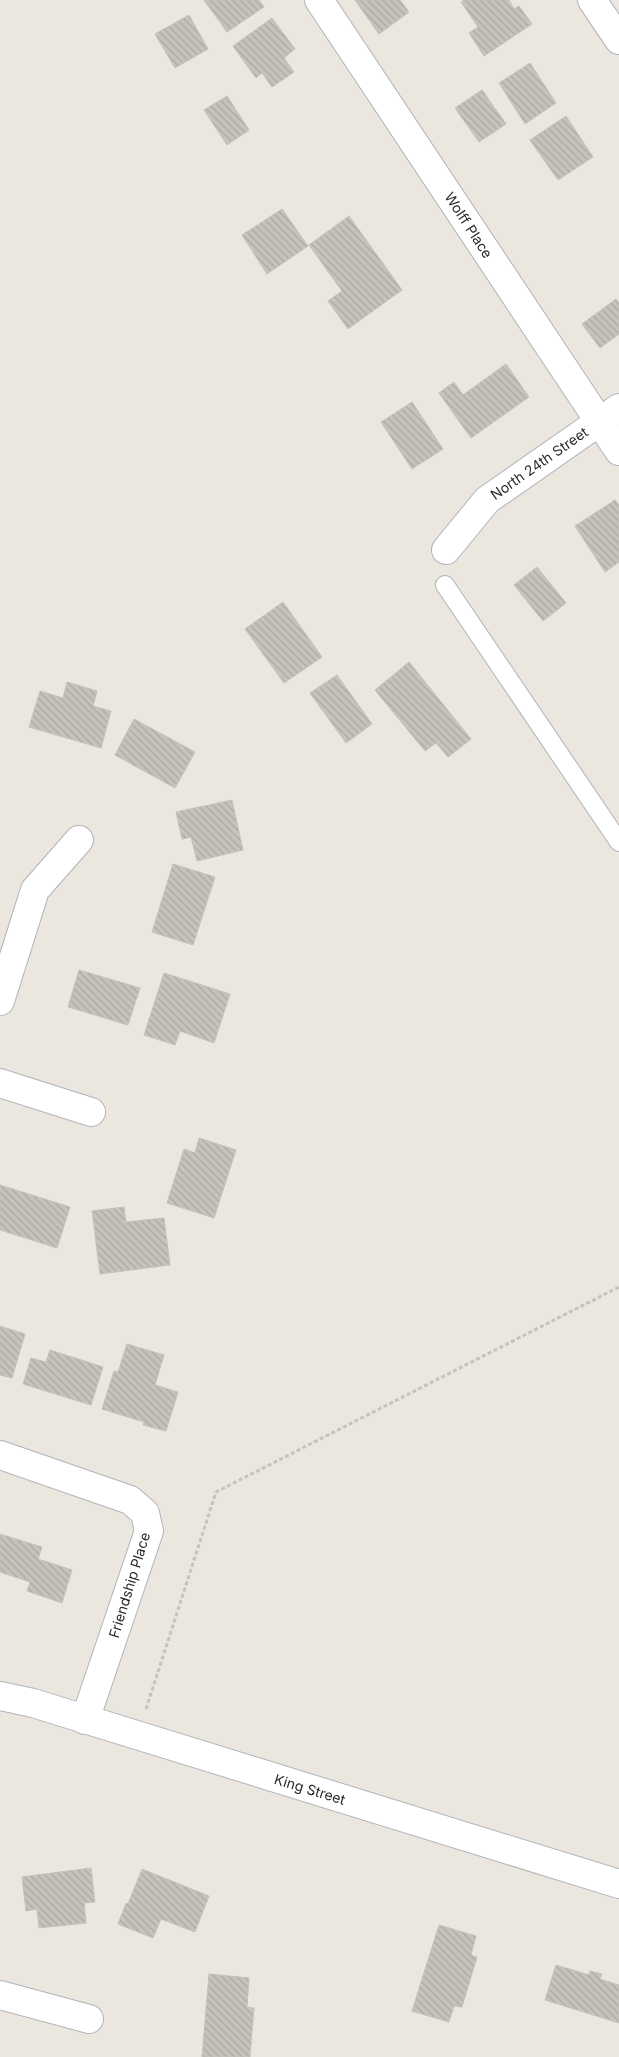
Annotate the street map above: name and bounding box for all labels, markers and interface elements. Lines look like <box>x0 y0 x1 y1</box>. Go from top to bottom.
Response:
street label: Wolff Place <box>441 189 497 261</box>
street label: North 24th Street <box>487 423 591 503</box>
street label: Friendship Place <box>105 1530 153 1640</box>
street label: King Street <box>272 1770 348 1808</box>

